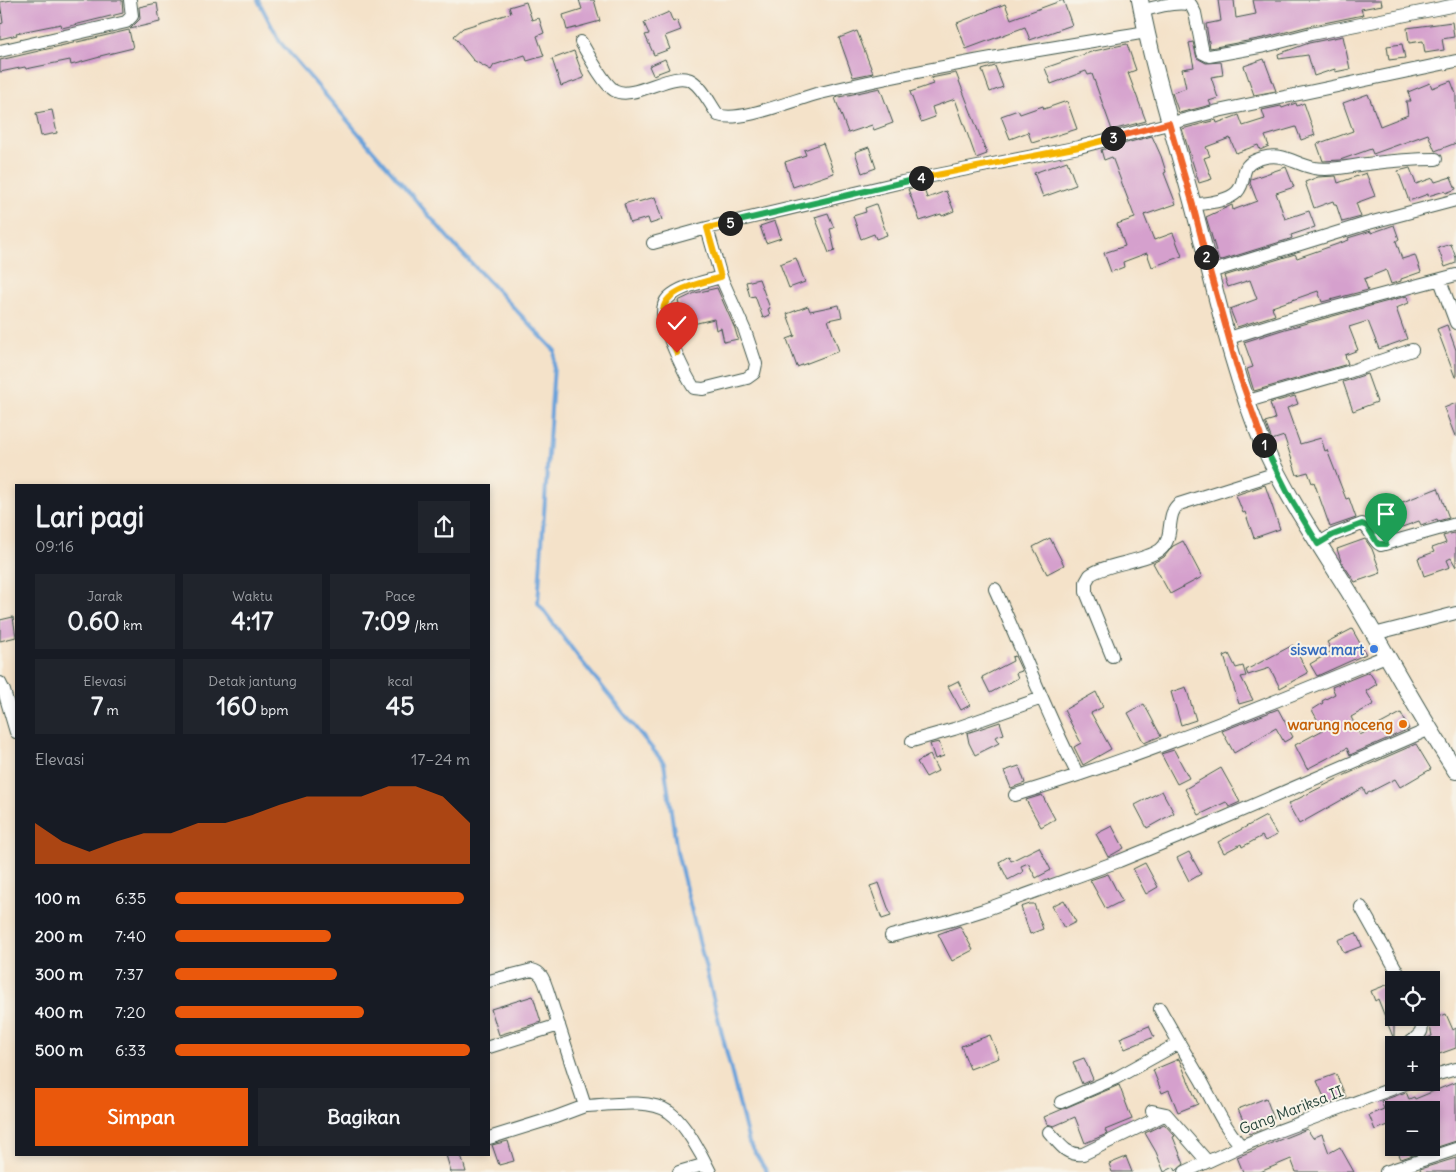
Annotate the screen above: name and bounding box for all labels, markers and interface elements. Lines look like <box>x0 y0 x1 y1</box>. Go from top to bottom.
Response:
pin: 3 <box>1100 126 1126 150</box>
text: 3 <box>1110 129 1117 147</box>
pin: 4 <box>908 166 934 190</box>
text: 4 <box>917 169 926 187</box>
pin: 5 <box>718 210 742 236</box>
text: 5 <box>726 214 735 232</box>
pin: 2 <box>1194 244 1218 270</box>
text: 2 <box>1203 248 1210 266</box>
pin <box>656 302 698 353</box>
icon: check <box>663 309 691 337</box>
pin: 1 <box>1252 432 1276 458</box>
text: 1 <box>1262 436 1267 454</box>
pin <box>1365 493 1407 544</box>
text: Lari pagi <box>35 499 144 535</box>
icon: arrive <box>1372 500 1400 528</box>
button: share <box>418 501 470 553</box>
text: 09:16 <box>35 536 74 556</box>
text: Jarak <box>87 587 123 605</box>
text: Waktu <box>232 587 273 605</box>
text: Pace <box>385 587 415 605</box>
text: 0.60 <box>67 605 120 637</box>
text: 4:17 <box>231 605 274 637</box>
text: 7:09 <box>362 605 411 637</box>
text: km <box>120 616 142 634</box>
text: /km <box>411 616 438 634</box>
place label: siswa mart <box>1290 640 1365 659</box>
marker: siswa mart <box>1368 643 1380 655</box>
text: Elevasi <box>83 672 126 690</box>
text: Detak jantung <box>208 672 297 690</box>
text: kcal <box>388 672 413 690</box>
text: 7 <box>91 690 103 722</box>
text: 160 <box>216 690 257 722</box>
text: 45 <box>386 690 415 722</box>
text: m <box>103 701 119 719</box>
text: bpm <box>257 701 289 719</box>
place label: warung noceng <box>1288 715 1393 735</box>
marker: warung noceng <box>1397 718 1409 730</box>
text: Elevasi <box>35 749 84 769</box>
text: 17–24 m <box>411 749 470 769</box>
text: 100 m <box>35 888 80 908</box>
text: 6:35 <box>115 888 146 908</box>
text: 200 m <box>35 926 83 946</box>
text: 7:40 <box>115 926 146 946</box>
text: 300 m <box>35 964 83 984</box>
text: 7:37 <box>115 964 143 984</box>
map controls <box>1385 971 1440 1156</box>
button: locate <box>1385 971 1440 1026</box>
text: 400 m <box>35 1002 83 1022</box>
text: 7:20 <box>115 1002 146 1022</box>
button: + <box>1385 1036 1440 1091</box>
text: 500 m <box>35 1040 83 1060</box>
text: 6:33 <box>115 1040 146 1060</box>
street label: Gang Mariksa II <box>1236 1081 1346 1139</box>
button: Simpan <box>35 1088 248 1146</box>
button: Bagikan <box>258 1088 470 1146</box>
button: − <box>1385 1101 1440 1156</box>

